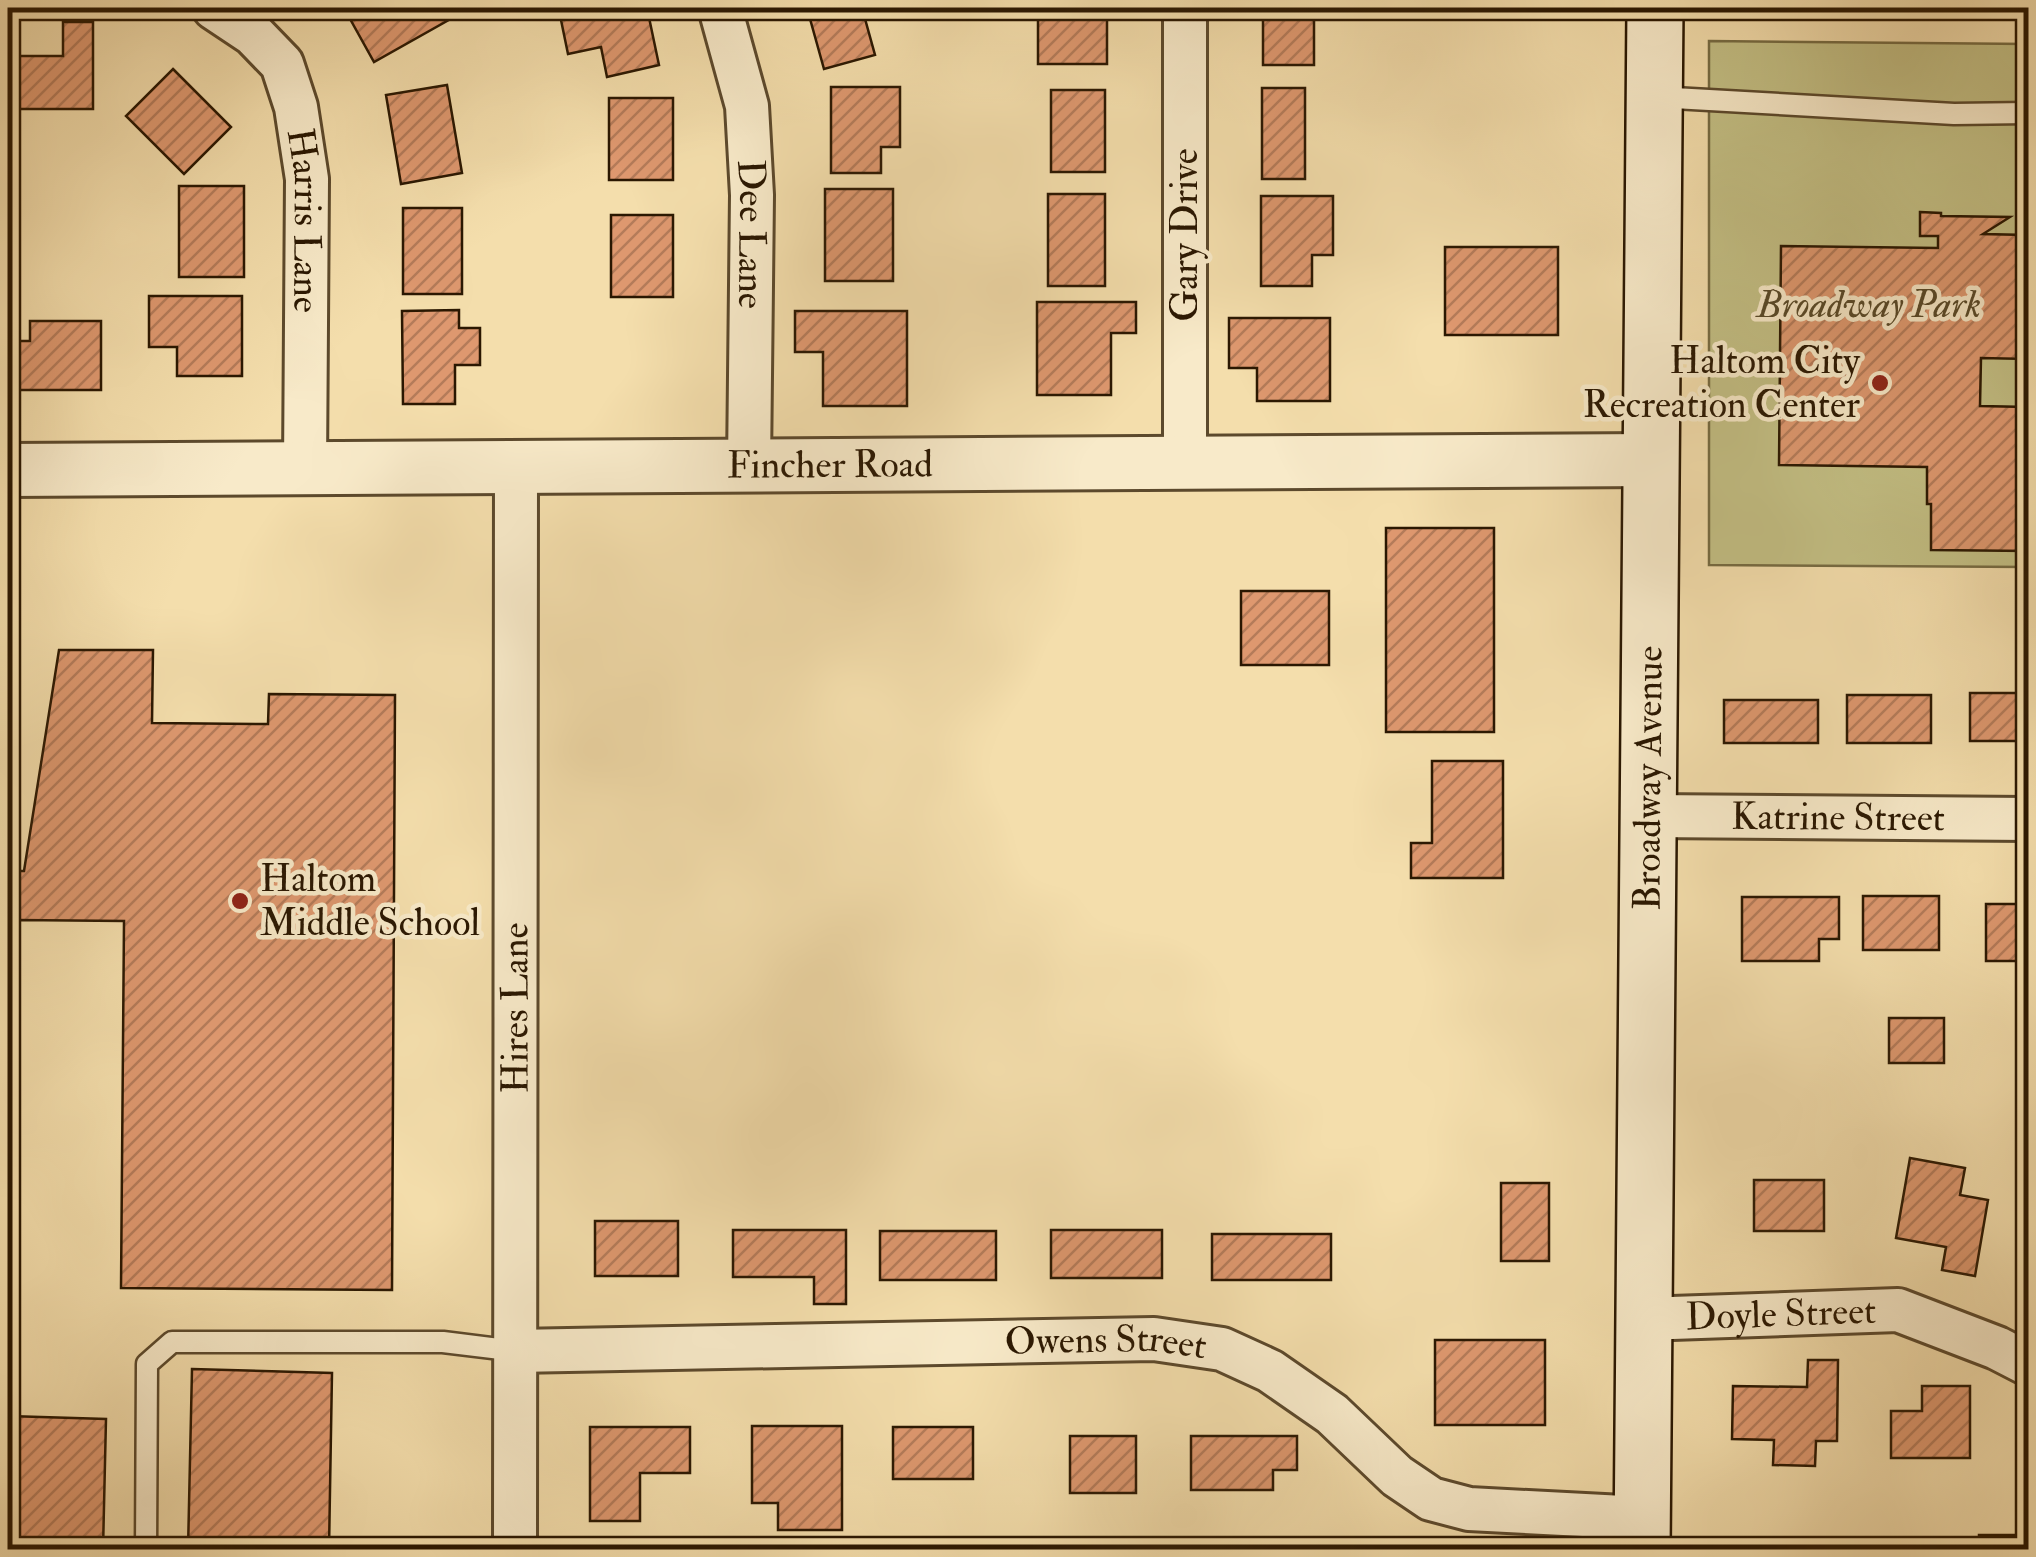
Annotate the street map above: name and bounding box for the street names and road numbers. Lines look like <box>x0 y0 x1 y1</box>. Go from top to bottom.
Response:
street label: Harris Lane <box>276 125 331 313</box>
street label: Gary Drive <box>1161 148 1209 322</box>
street label: Dee Lane <box>726 158 776 309</box>
street label: Fincher Road <box>727 440 933 490</box>
street label: Broadway Avenue <box>1623 645 1674 911</box>
street label: Katrine Street <box>1731 793 1945 842</box>
street label: Hires Lane <box>491 922 540 1093</box>
street label: Doyle Street <box>1685 1287 1877 1341</box>
street label: Owens Street <box>1004 1315 1210 1370</box>

